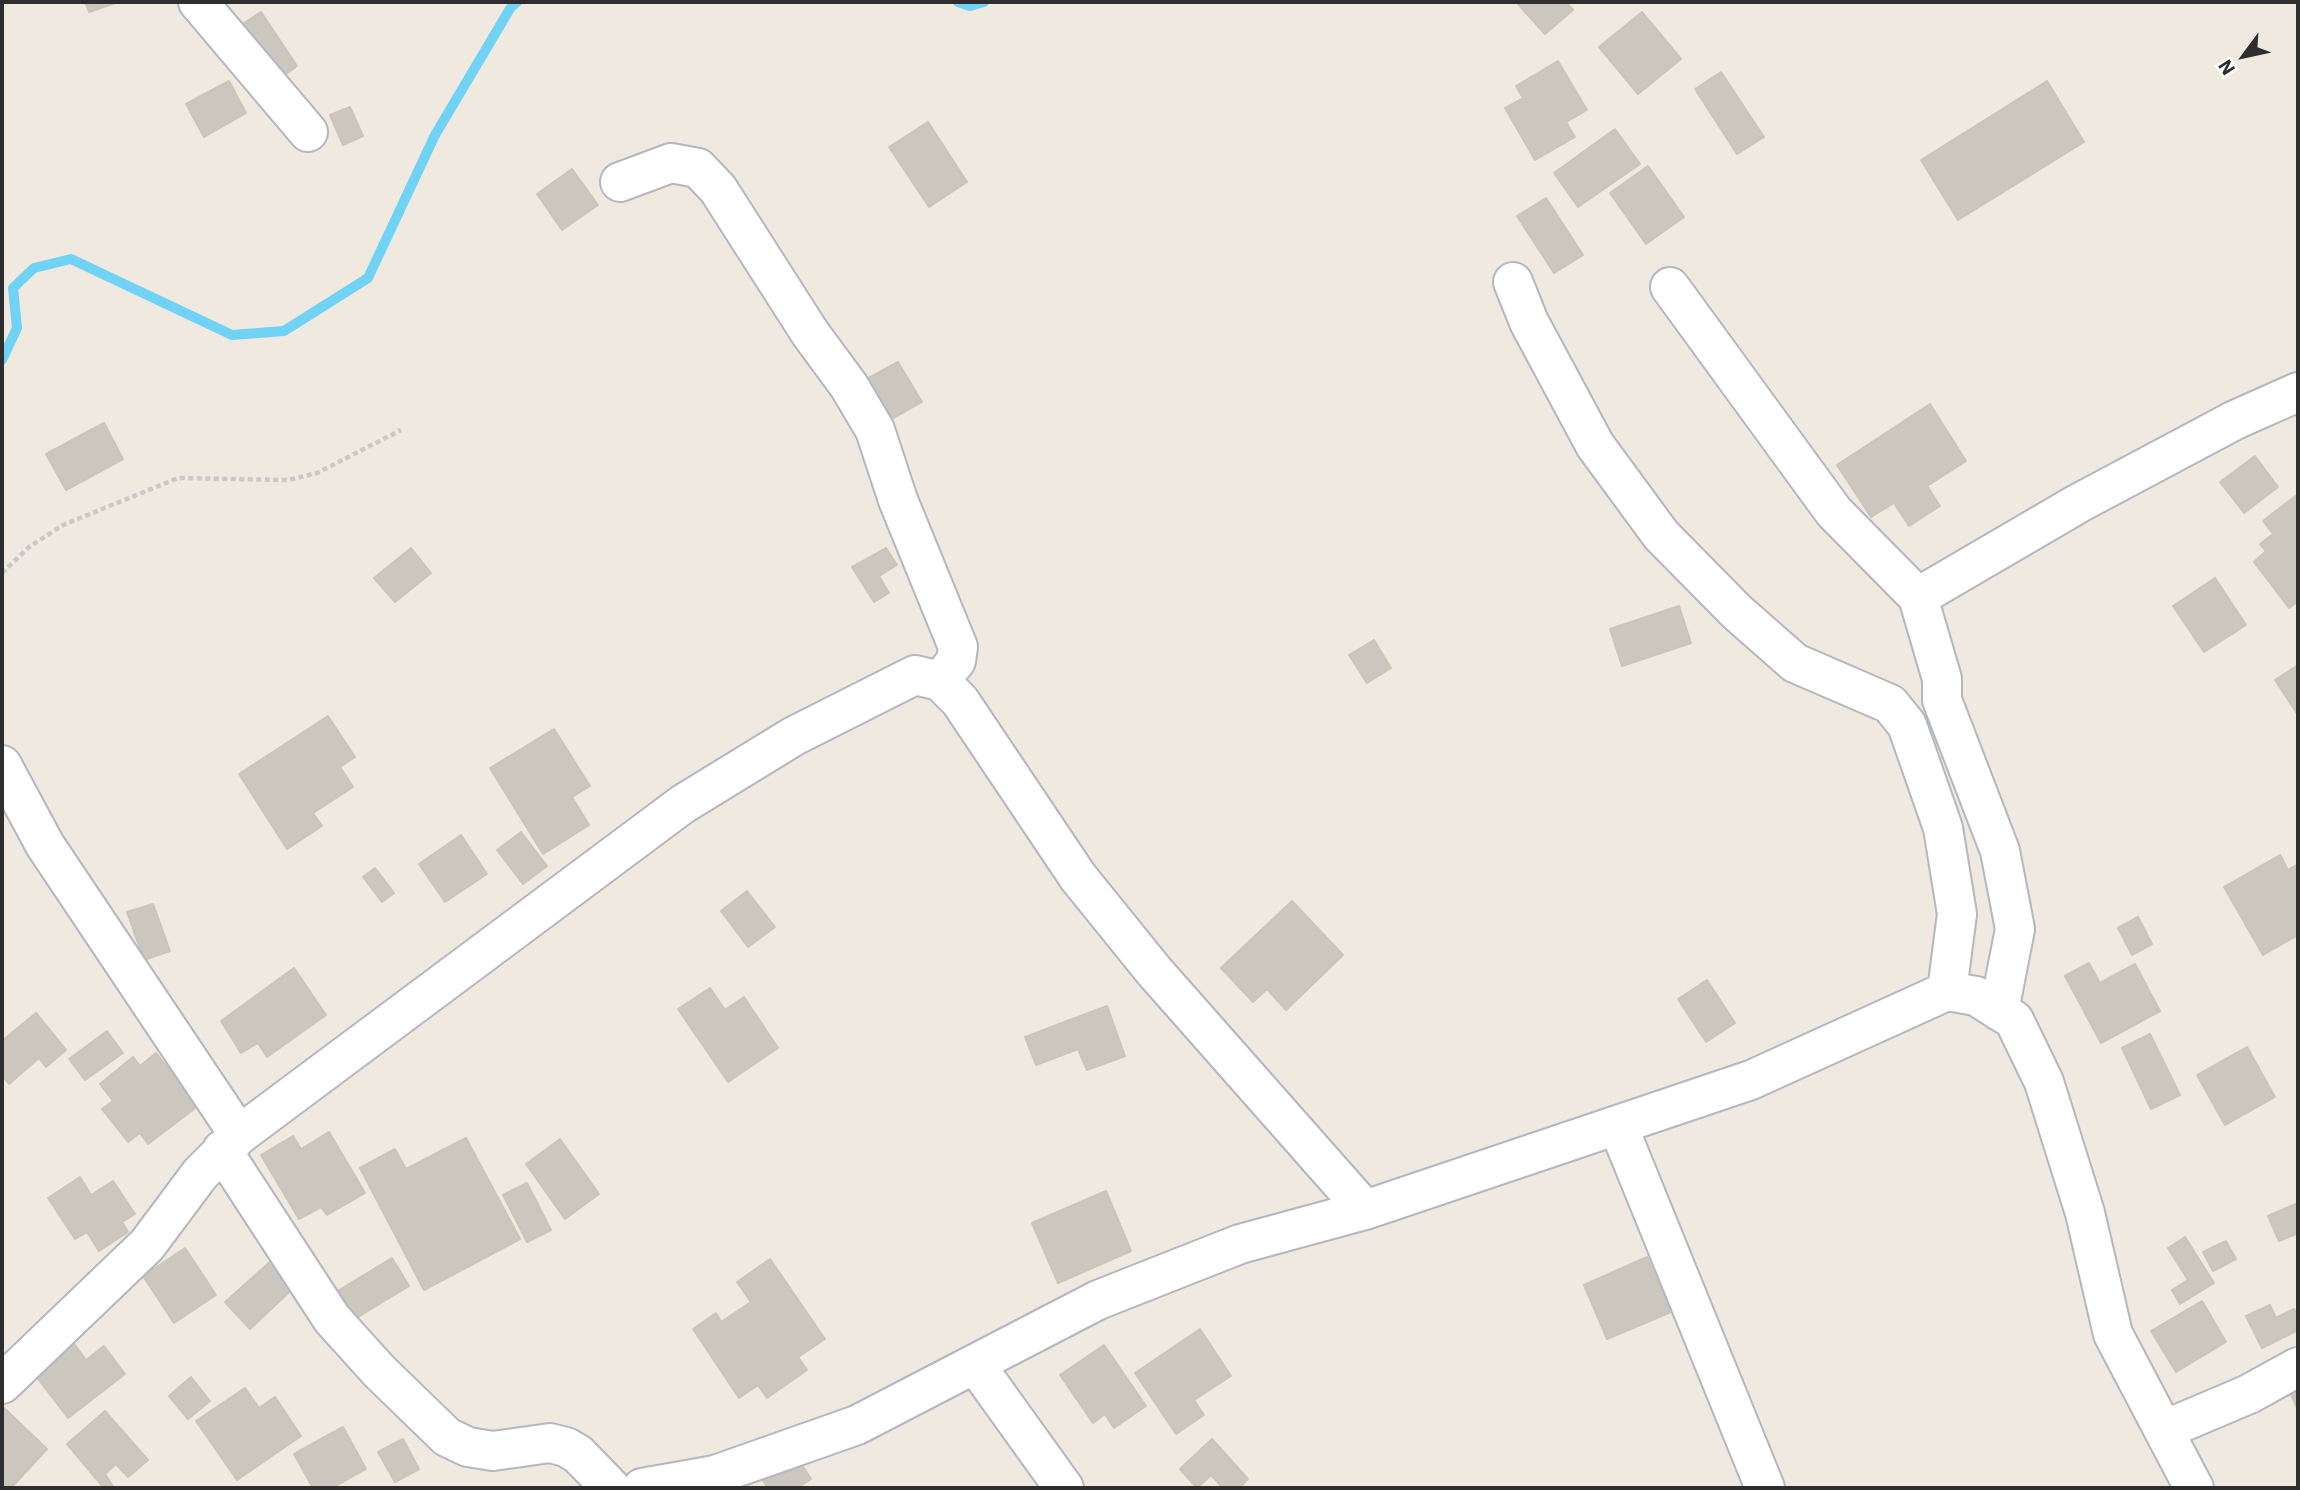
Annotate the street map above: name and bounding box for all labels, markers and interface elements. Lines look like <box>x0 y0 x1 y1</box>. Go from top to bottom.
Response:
north arrow <box>2209 21 2279 91</box>
text: N <box>2213 55 2240 80</box>

